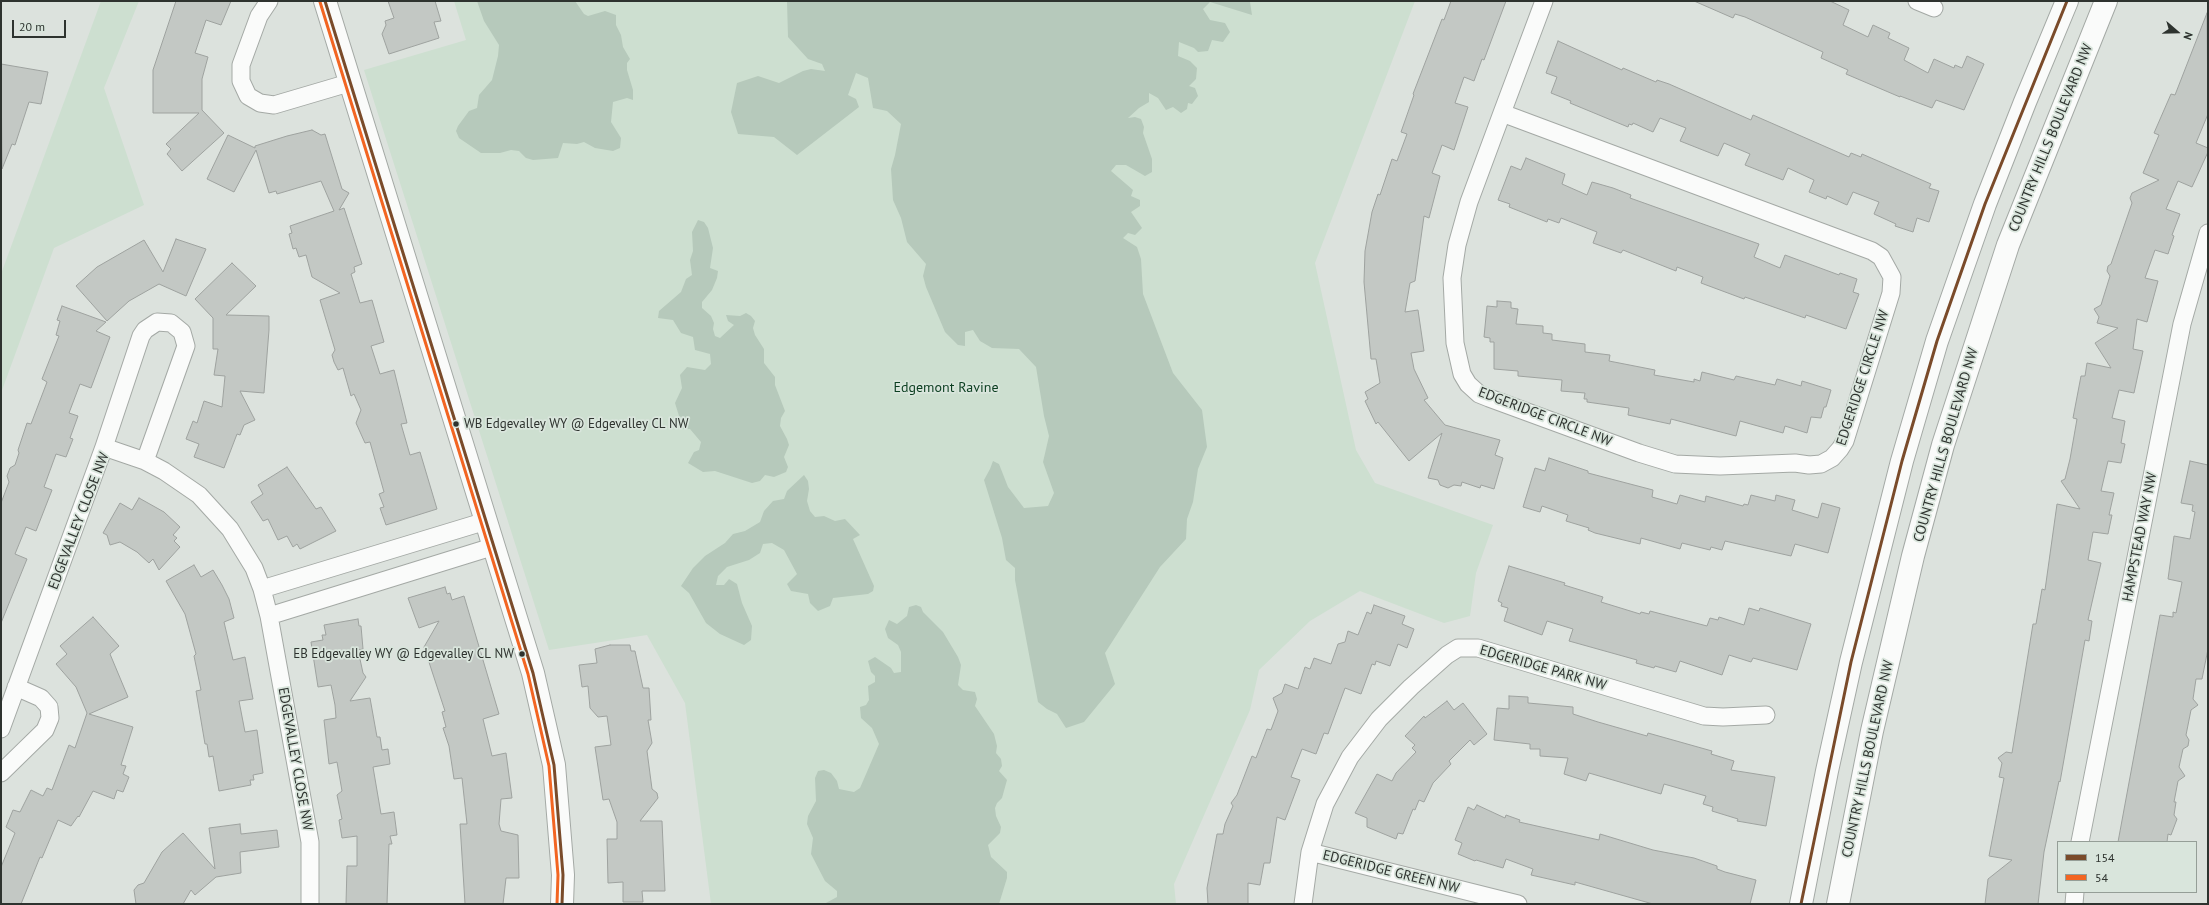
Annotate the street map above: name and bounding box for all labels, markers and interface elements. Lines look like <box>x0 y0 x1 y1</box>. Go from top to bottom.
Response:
scale bar <box>14 12 68 38</box>
north arrow <box>2157 12 2197 52</box>
text: 20 m <box>19 19 45 34</box>
text: N <box>2180 30 2196 42</box>
street label: COUNTRY HILLS BOULEVARD NW <box>2006 42 2096 234</box>
street label: EDGERIDGE CIRCLE NW <box>1833 308 1893 448</box>
street label: COUNTRY HILLS BOULEVARD NW <box>1910 346 1982 544</box>
park label: Edgemont Ravine <box>893 380 999 396</box>
street label: EDGERIDGE CIRCLE NW <box>1476 384 1614 450</box>
place label: WB Edgevalley WY @ Edgevalley CL NW <box>464 416 689 432</box>
marker: WB Edgevalley WY @ Edgevalley CL NW <box>451 419 461 429</box>
street label: EDGEVALLEY CLOSE NW <box>45 450 113 592</box>
street label: HAMPSTEAD WAY NW <box>2119 471 2161 603</box>
street label: EDGERIDGE PARK NW <box>1478 642 1608 694</box>
place label: EB Edgevalley WY @ Edgevalley CL NW <box>293 646 514 662</box>
marker: EB Edgevalley WY @ Edgevalley CL NW <box>517 649 527 659</box>
street label: COUNTRY HILLS BOULEVARD NW <box>1839 659 1897 859</box>
street label: EDGEVALLEY CLOSE NW <box>274 686 316 832</box>
legend <box>2057 841 2197 893</box>
street label: EDGERIDGE GREEN NW <box>1321 847 1461 897</box>
text: 154 <box>2095 850 2115 865</box>
text: 54 <box>2095 870 2108 885</box>

